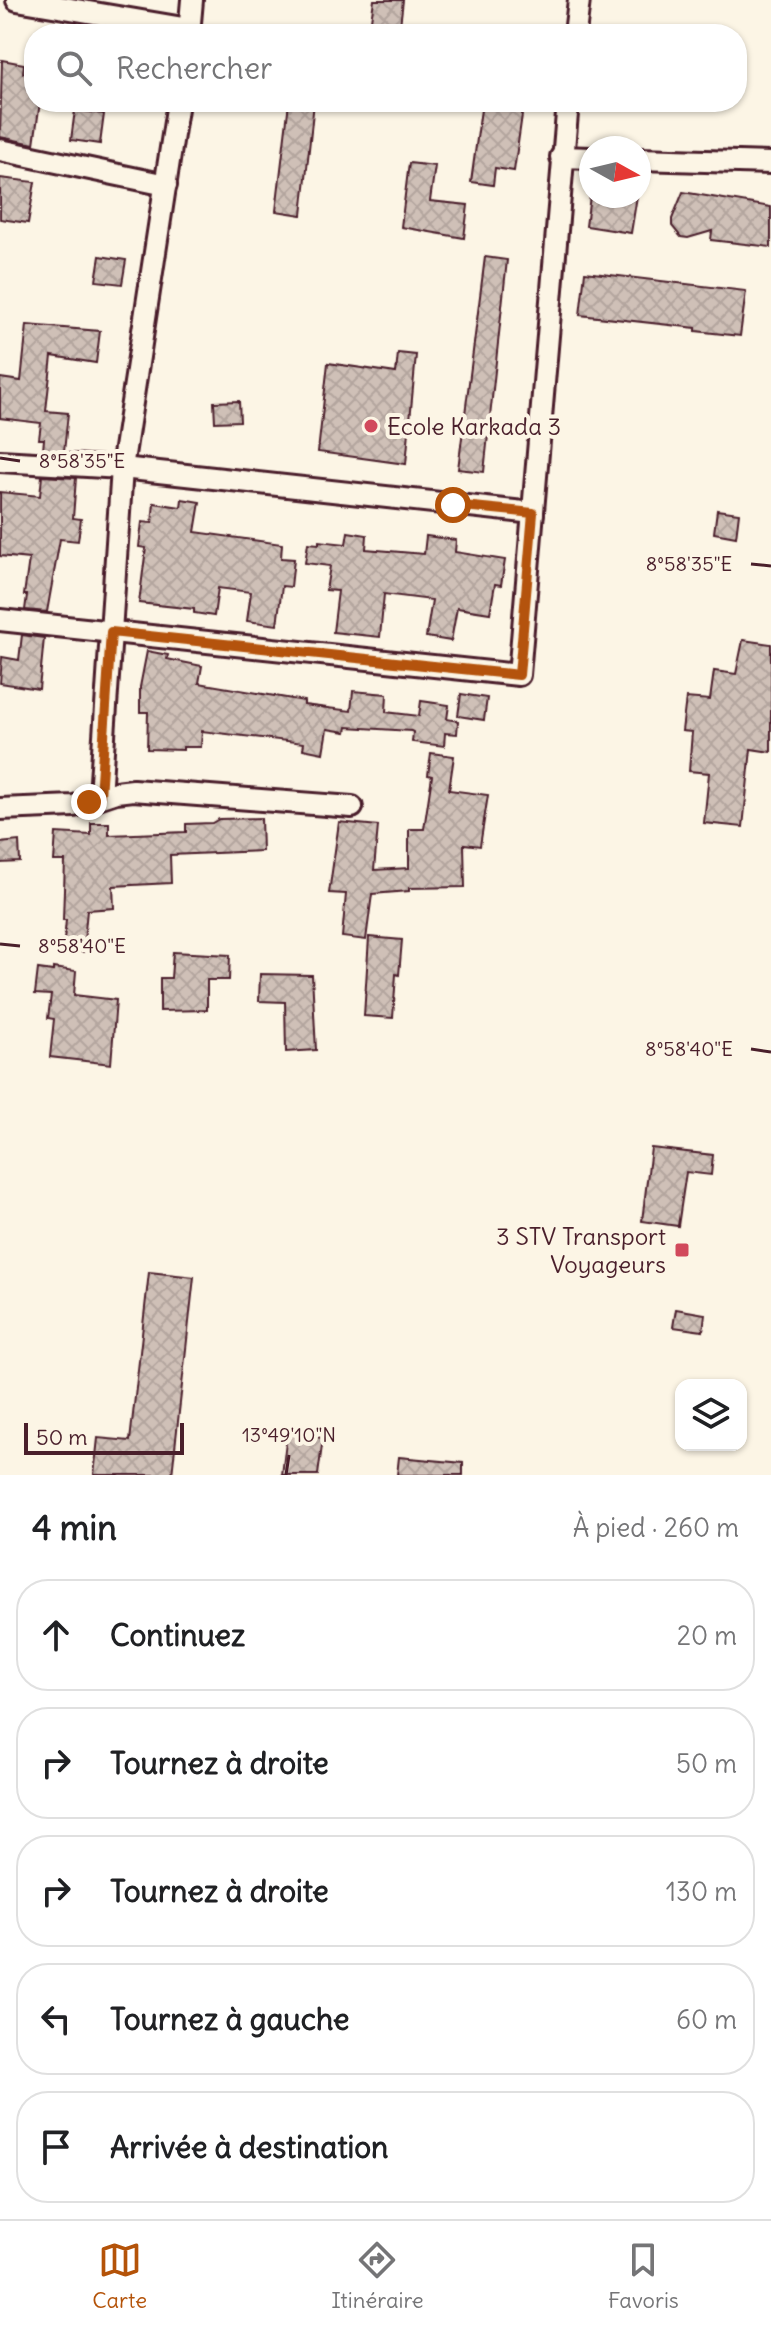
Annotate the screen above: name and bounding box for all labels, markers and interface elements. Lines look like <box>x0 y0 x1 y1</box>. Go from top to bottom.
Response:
search box <box>24 24 747 112</box>
icon: search <box>52 46 96 90</box>
text: Rechercher <box>116 49 272 87</box>
north arrow <box>579 136 651 208</box>
place label: Ecole Karkada 3 <box>387 411 561 441</box>
marker: Ecole Karkada 3 <box>362 417 380 435</box>
text: 8°58'35"E <box>39 448 125 473</box>
route start <box>435 487 471 523</box>
text: 8°58'35"E <box>646 551 732 576</box>
route end <box>71 784 107 820</box>
text: 8°58'40"E <box>38 933 126 958</box>
text: 8°58'40"E <box>645 1036 733 1061</box>
place label: 3 STV Transport Voyageurs <box>496 1221 666 1279</box>
marker: 3 STV Transport Voyageurs <box>673 1241 691 1259</box>
map controls <box>675 1379 747 1451</box>
button: layers <box>675 1379 747 1451</box>
scale bar <box>24 1419 184 1455</box>
text: 13°49'10"N <box>242 1422 336 1447</box>
text: 50 m <box>36 1423 88 1451</box>
text: 4 min <box>32 1506 117 1549</box>
text: À pied · 260 m <box>573 1511 739 1544</box>
icon: ahead <box>34 1613 78 1657</box>
text: Continuez <box>110 1616 245 1654</box>
text: 20 m <box>677 1619 737 1652</box>
icon: right <box>34 1741 78 1785</box>
text: Tournez à droite <box>110 1744 329 1782</box>
text: 50 m <box>676 1747 737 1780</box>
icon: right <box>34 1869 78 1913</box>
text: Tournez à droite <box>110 1872 329 1910</box>
text: 130 m <box>666 1875 737 1908</box>
icon: left <box>34 1997 78 2041</box>
text: Tournez à gauche <box>110 2000 350 2038</box>
text: 60 m <box>676 2003 737 2036</box>
icon: arrive <box>34 2125 78 2169</box>
text: Arrivée à destination <box>110 2128 388 2166</box>
tab: Carte <box>92 2238 147 2314</box>
tab: Itinéraire <box>331 2238 424 2314</box>
tab: Favoris <box>608 2238 679 2314</box>

